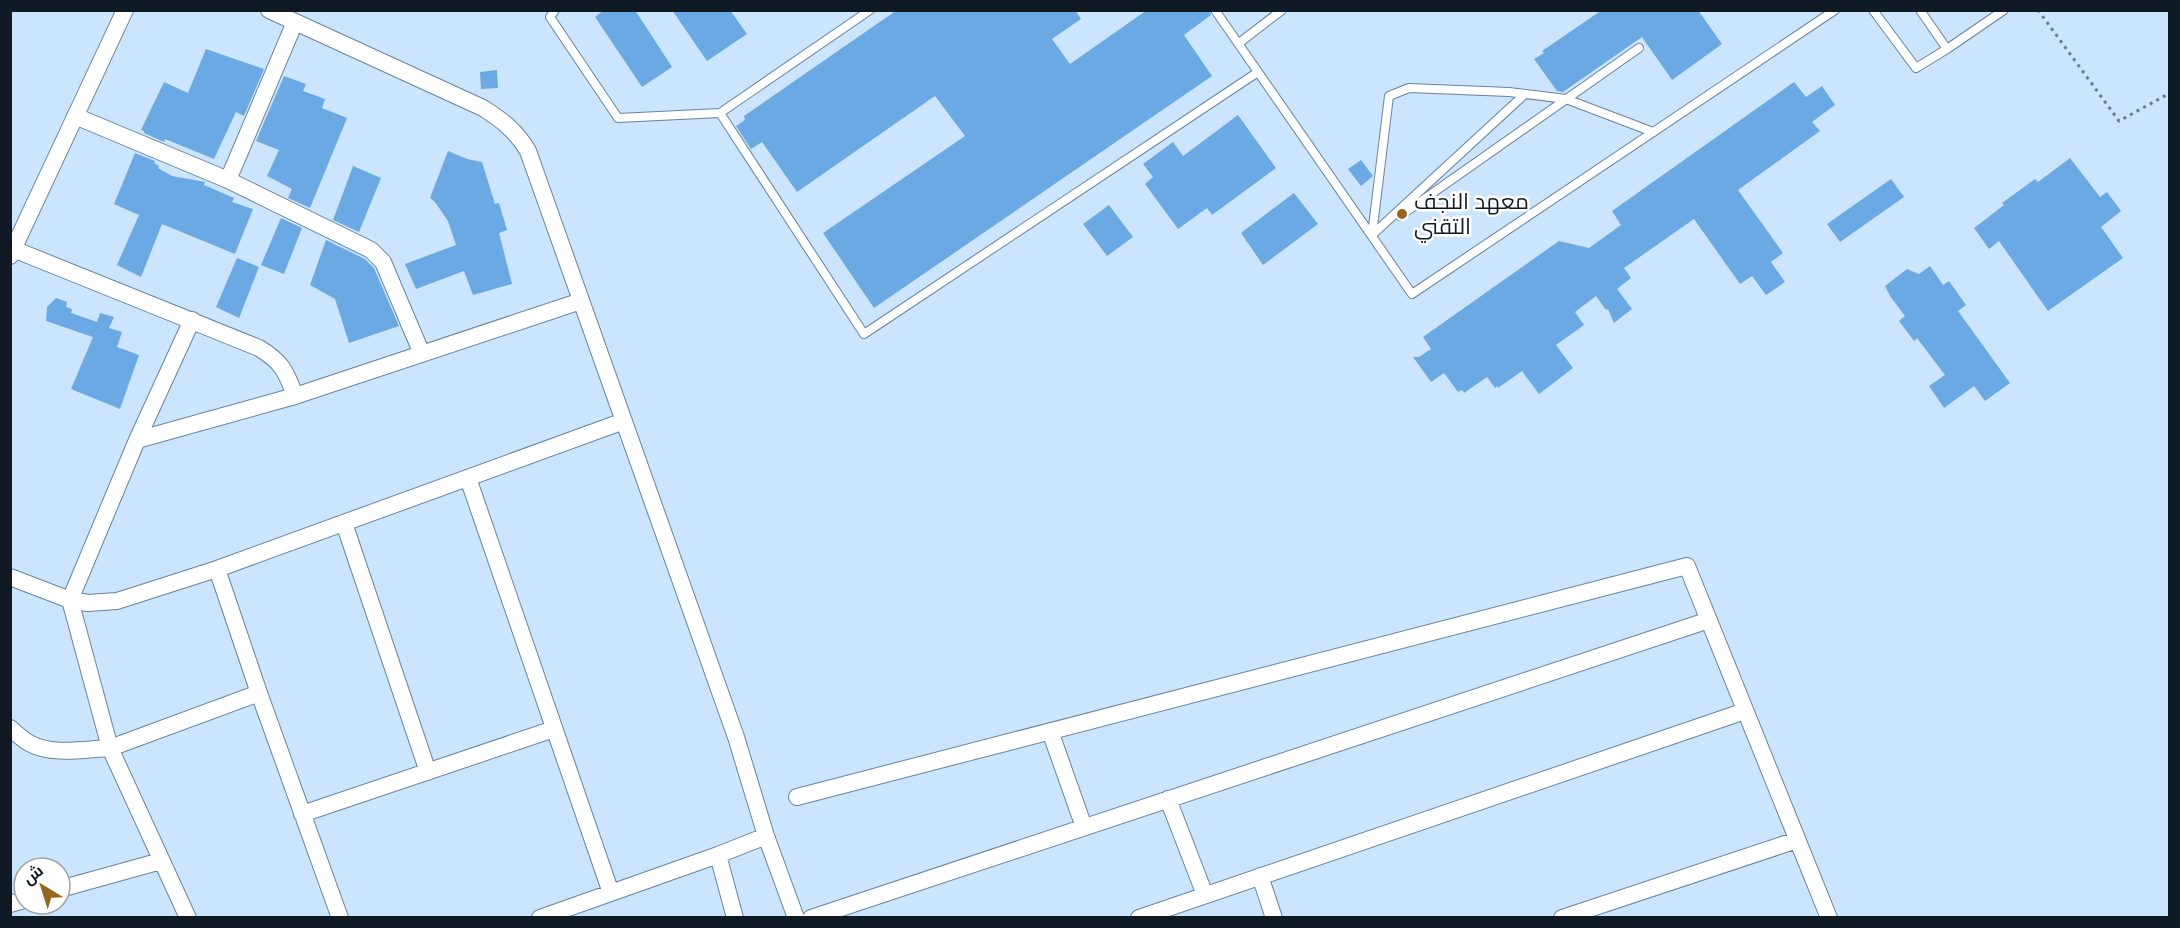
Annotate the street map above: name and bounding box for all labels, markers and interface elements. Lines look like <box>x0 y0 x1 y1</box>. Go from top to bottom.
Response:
place label: معهد النجف التقني <box>1414 186 1529 244</box>
marker: معهد النجف التقني <box>1395 207 1409 221</box>
north arrow <box>12 856 72 916</box>
text: ش <box>18 859 49 891</box>

